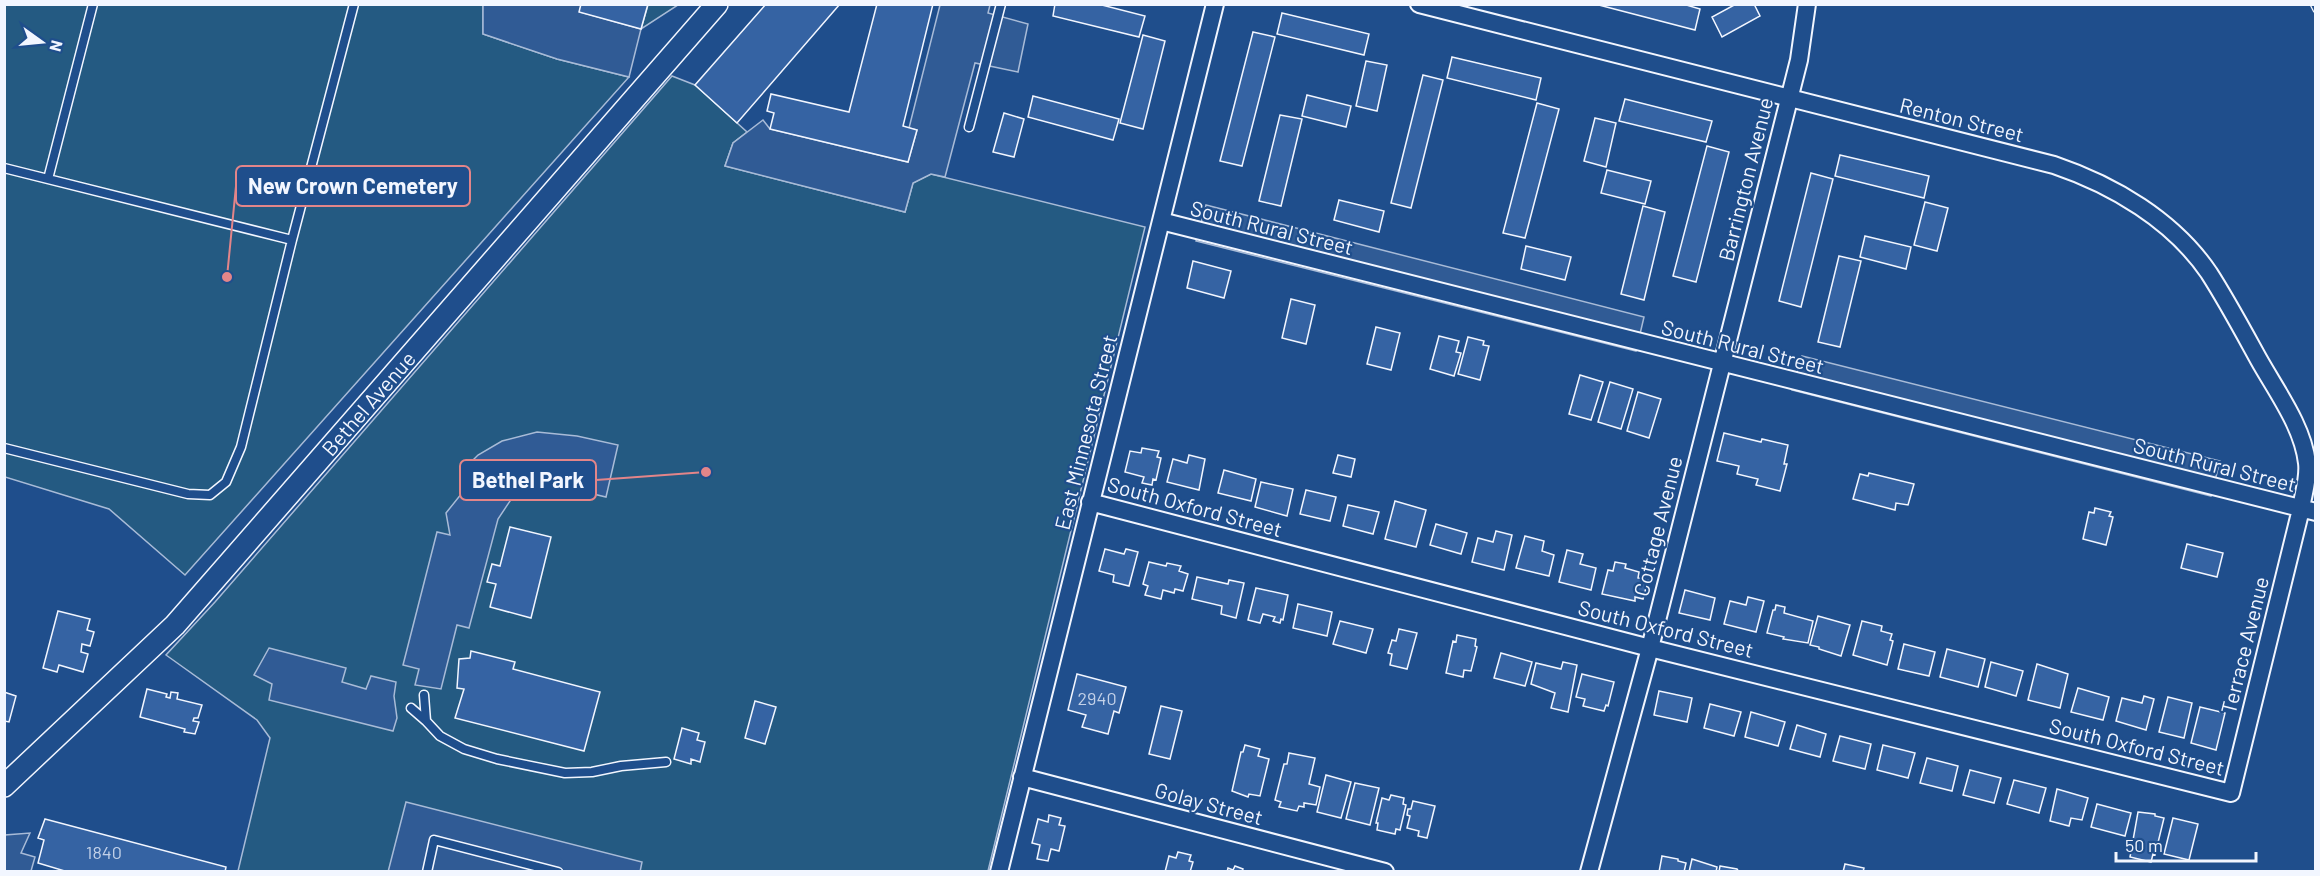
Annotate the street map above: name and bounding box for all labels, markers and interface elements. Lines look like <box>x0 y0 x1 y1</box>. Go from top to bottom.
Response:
north arrow <box>12 12 72 72</box>
text: N <box>46 38 68 54</box>
street label: Renton Street <box>1897 92 2027 146</box>
street label: Barrington Avenue <box>1713 94 1777 264</box>
callout: New Crown Cemetery <box>236 166 470 206</box>
text: New Crown Cemetery <box>248 172 458 198</box>
street label: South Rural Street <box>1188 195 1356 259</box>
street label: South Rural Street <box>1659 314 1827 378</box>
street label: East Minnesota Street <box>1049 332 1121 532</box>
street label: Bethel Avenue <box>316 346 420 460</box>
street label: South Rural Street <box>2131 432 2299 496</box>
street label: Cottage Avenue <box>1628 453 1686 599</box>
callout: Bethel Park <box>460 460 596 500</box>
text: Bethel Park <box>472 466 584 492</box>
street label: South Oxford Street <box>1105 471 1285 541</box>
street label: Terrace Avenue <box>2215 574 2273 716</box>
street label: South Oxford Street <box>1576 594 1756 662</box>
house number: 2940 <box>1077 687 1117 709</box>
street label: South Oxford Street <box>2047 712 2227 780</box>
street label: Golay Street <box>1152 777 1266 829</box>
scale bar <box>2116 825 2256 863</box>
text: 50 m <box>2125 834 2163 856</box>
house number: 1840 <box>86 841 122 863</box>

